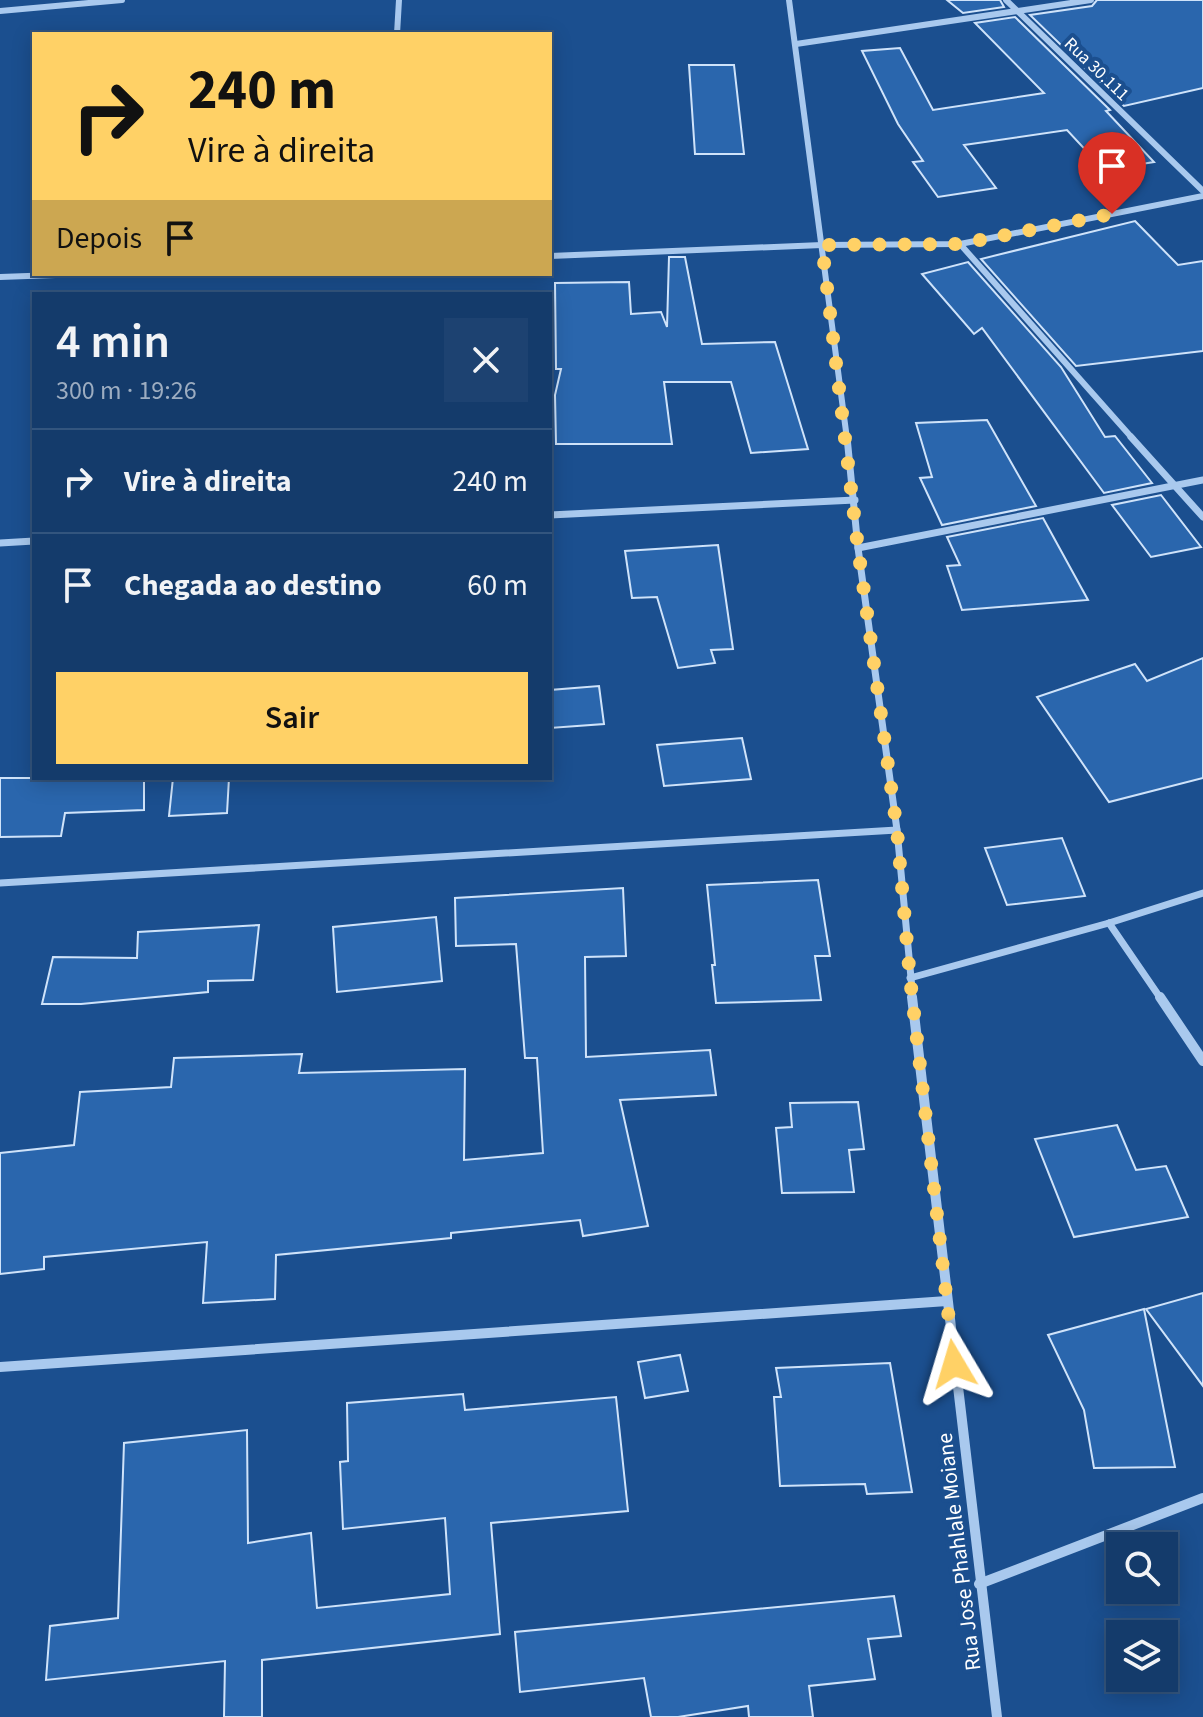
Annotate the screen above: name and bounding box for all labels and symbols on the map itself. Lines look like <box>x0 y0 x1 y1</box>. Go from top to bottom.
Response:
street label: Rua 30.111 <box>1059 32 1135 107</box>
pin <box>1078 132 1146 214</box>
position arrow <box>912 1322 996 1406</box>
street label: Rua Jose Phahlale Moiane <box>929 1431 989 1673</box>

